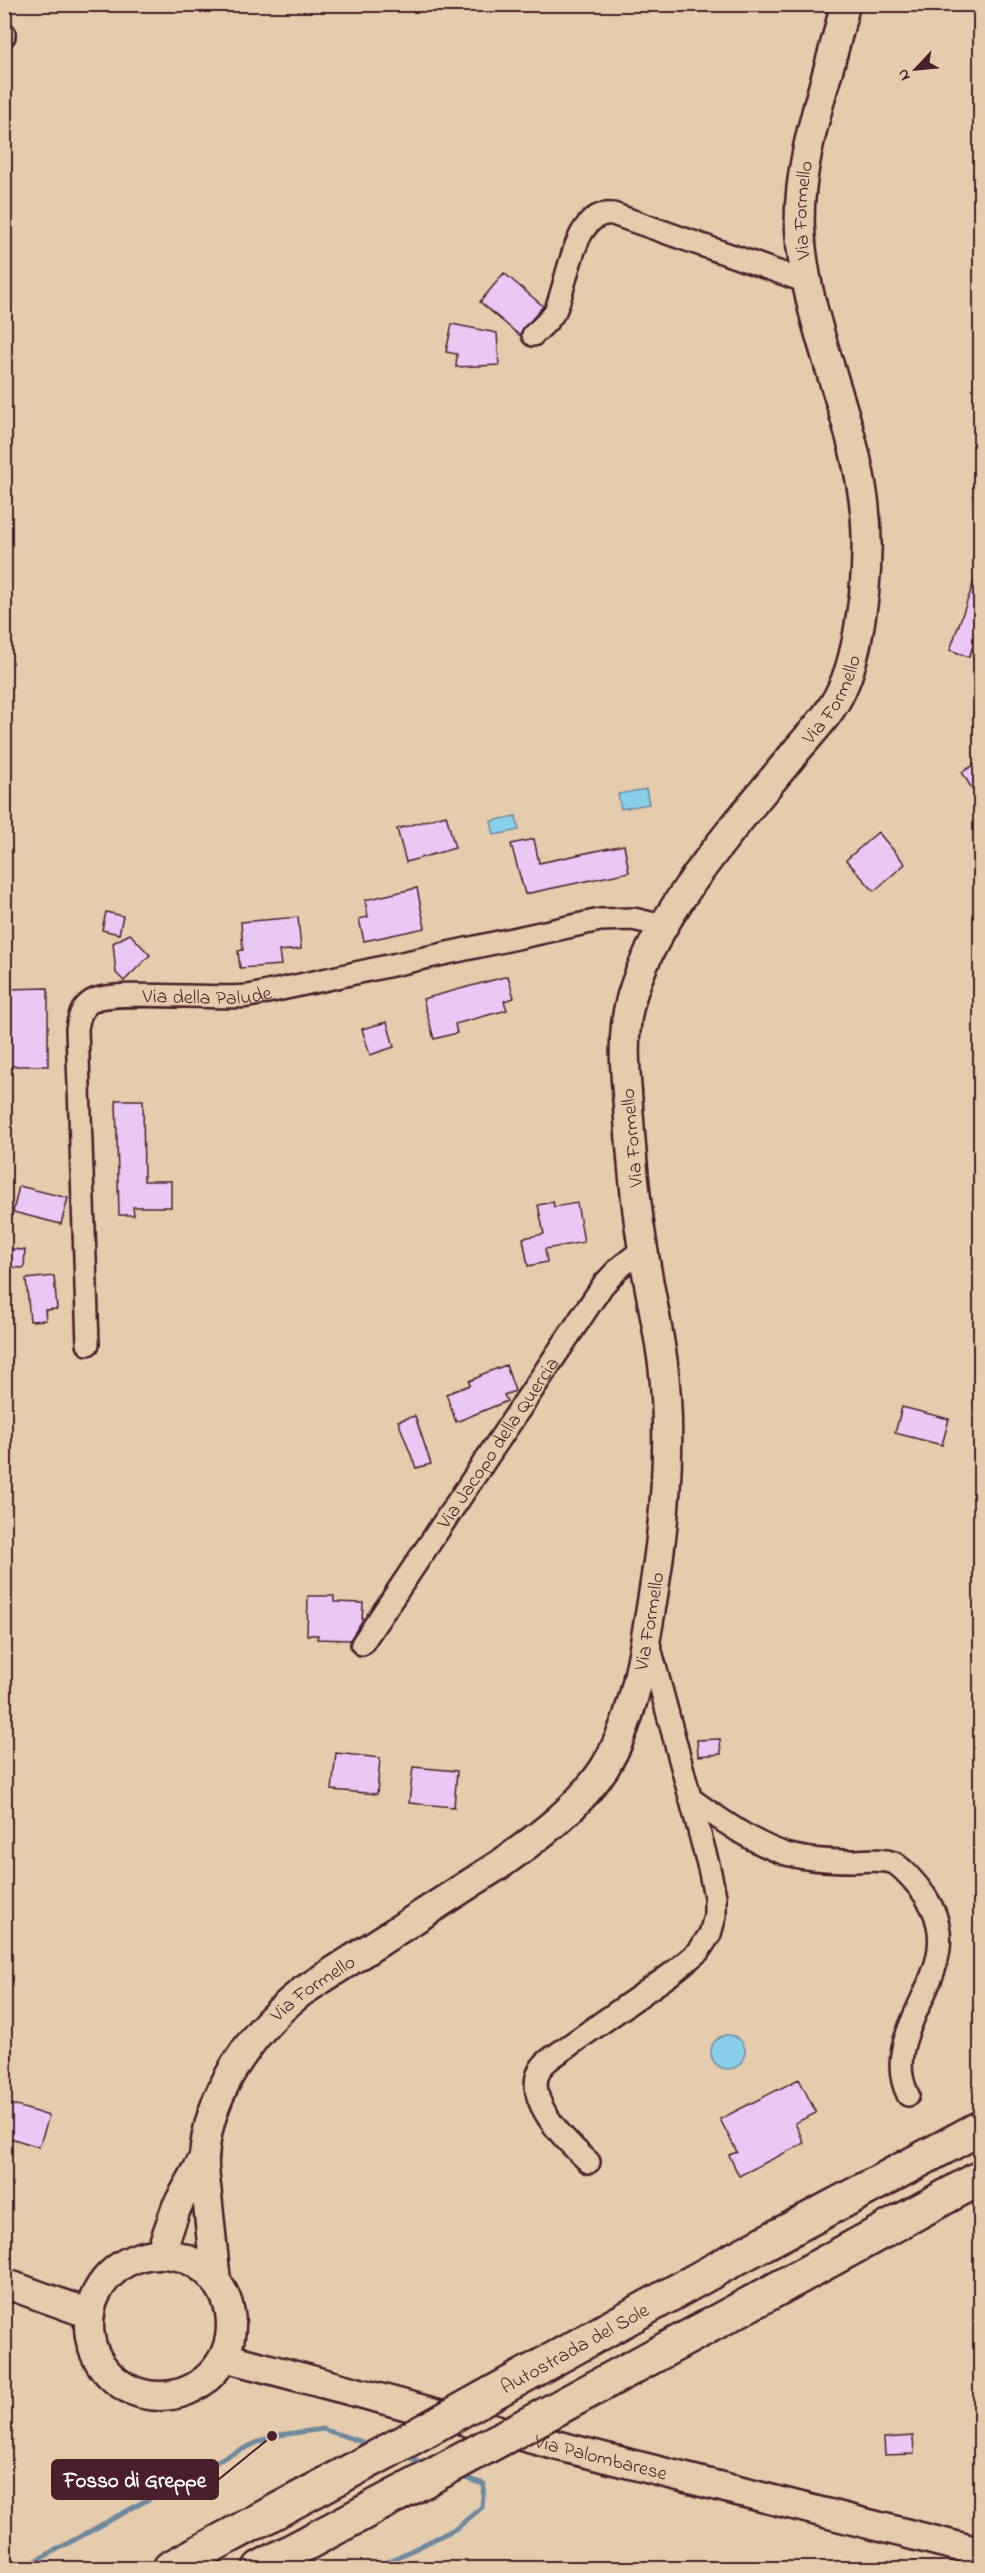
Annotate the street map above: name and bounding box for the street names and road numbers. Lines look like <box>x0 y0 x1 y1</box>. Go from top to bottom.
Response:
street label: Via Formello <box>788 159 822 262</box>
street label: Via Formello <box>795 652 870 753</box>
street label: Via della Palude <box>141 979 275 1014</box>
street label: Via Formello <box>615 1087 652 1189</box>
street label: Via Jacopo della Quercia <box>431 1352 568 1536</box>
street label: Via Formello <box>628 1570 673 1674</box>
street label: Via Formello <box>264 1949 362 2030</box>
street label: Autostrada del Sole <box>496 2297 655 2403</box>
street label: Via Palombarese <box>530 2428 670 2490</box>

